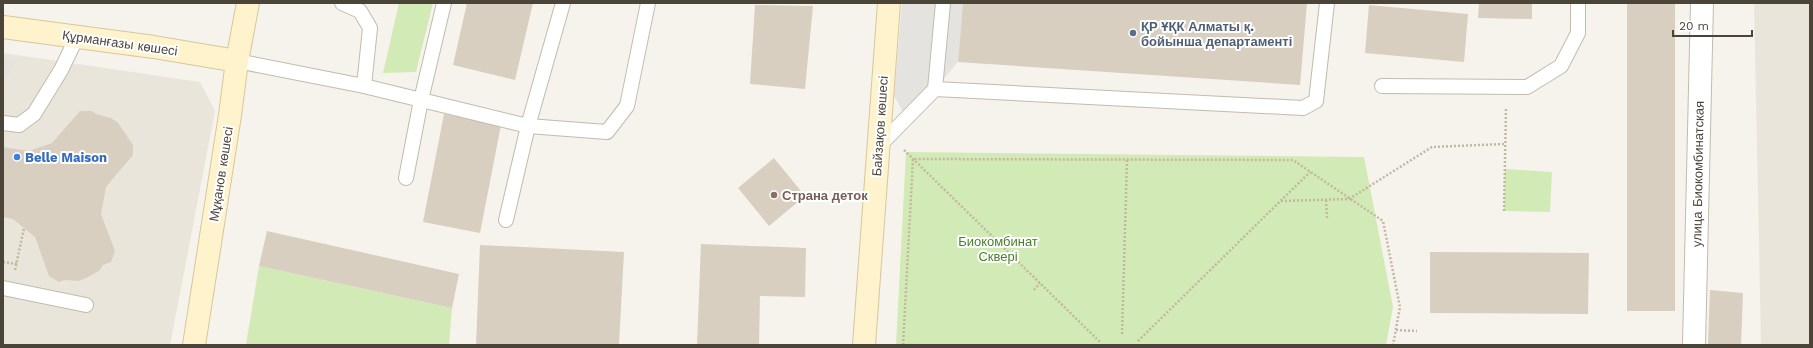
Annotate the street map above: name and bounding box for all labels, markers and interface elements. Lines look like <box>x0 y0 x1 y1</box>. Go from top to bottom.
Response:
scale bar <box>1673 12 1752 38</box>
place label: ҚР ҰҚК Алматы қ. бойынша департаменті <box>1141 19 1292 49</box>
text: 20 m <box>1679 19 1709 33</box>
street label: Құрманғазы көшесі <box>61 27 179 59</box>
marker: ҚР ҰҚК Алматы қ. бойынша департаменті <box>1128 28 1138 38</box>
street label: Байзақов көшесі <box>869 75 891 177</box>
street label: улица Биокомбинатская <box>1689 101 1707 247</box>
street label: Мұқанов көшесі <box>206 125 236 223</box>
place label: Belle Maison <box>25 150 107 165</box>
marker: Belle Maison <box>12 152 22 162</box>
place label: Страна деток <box>782 188 868 203</box>
marker: Страна деток <box>769 190 779 200</box>
park label: Биокомбинат Сквері <box>958 234 1038 264</box>

